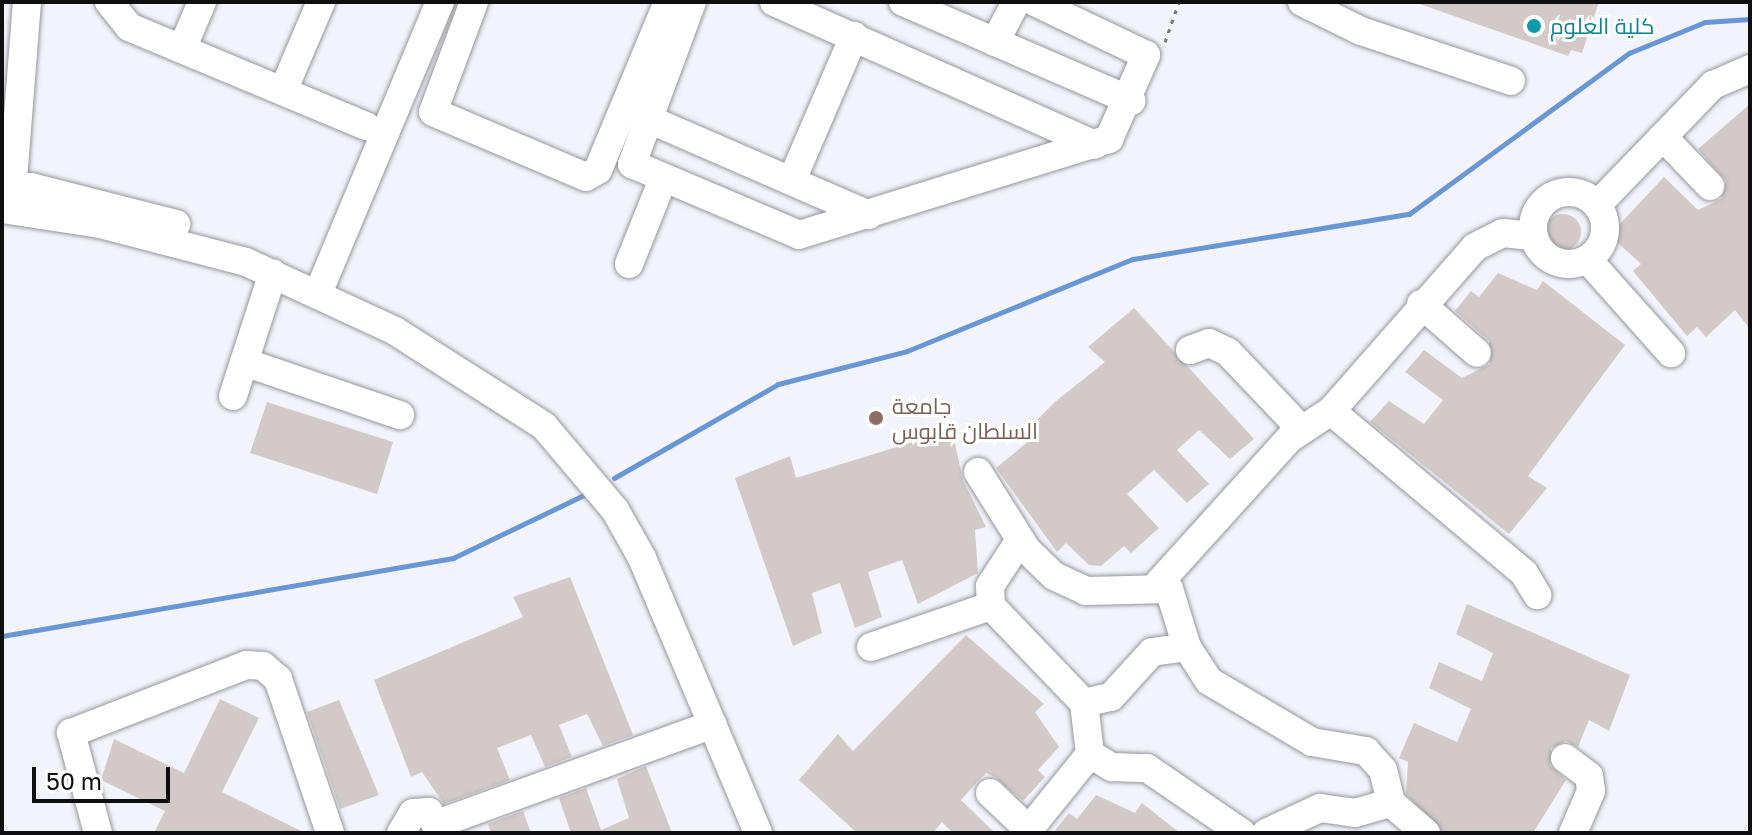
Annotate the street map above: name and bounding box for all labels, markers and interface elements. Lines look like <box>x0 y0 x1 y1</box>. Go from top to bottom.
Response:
place label: كلية العلوم <box>1550 13 1654 39</box>
marker: كلية العلوم <box>1525 17 1543 35</box>
place label: جامعة السلطان قابوس <box>892 392 1038 444</box>
marker: جامعة السلطان قابوس <box>867 409 885 427</box>
scale bar <box>36 751 174 801</box>
text: 50 m <box>46 766 102 795</box>

